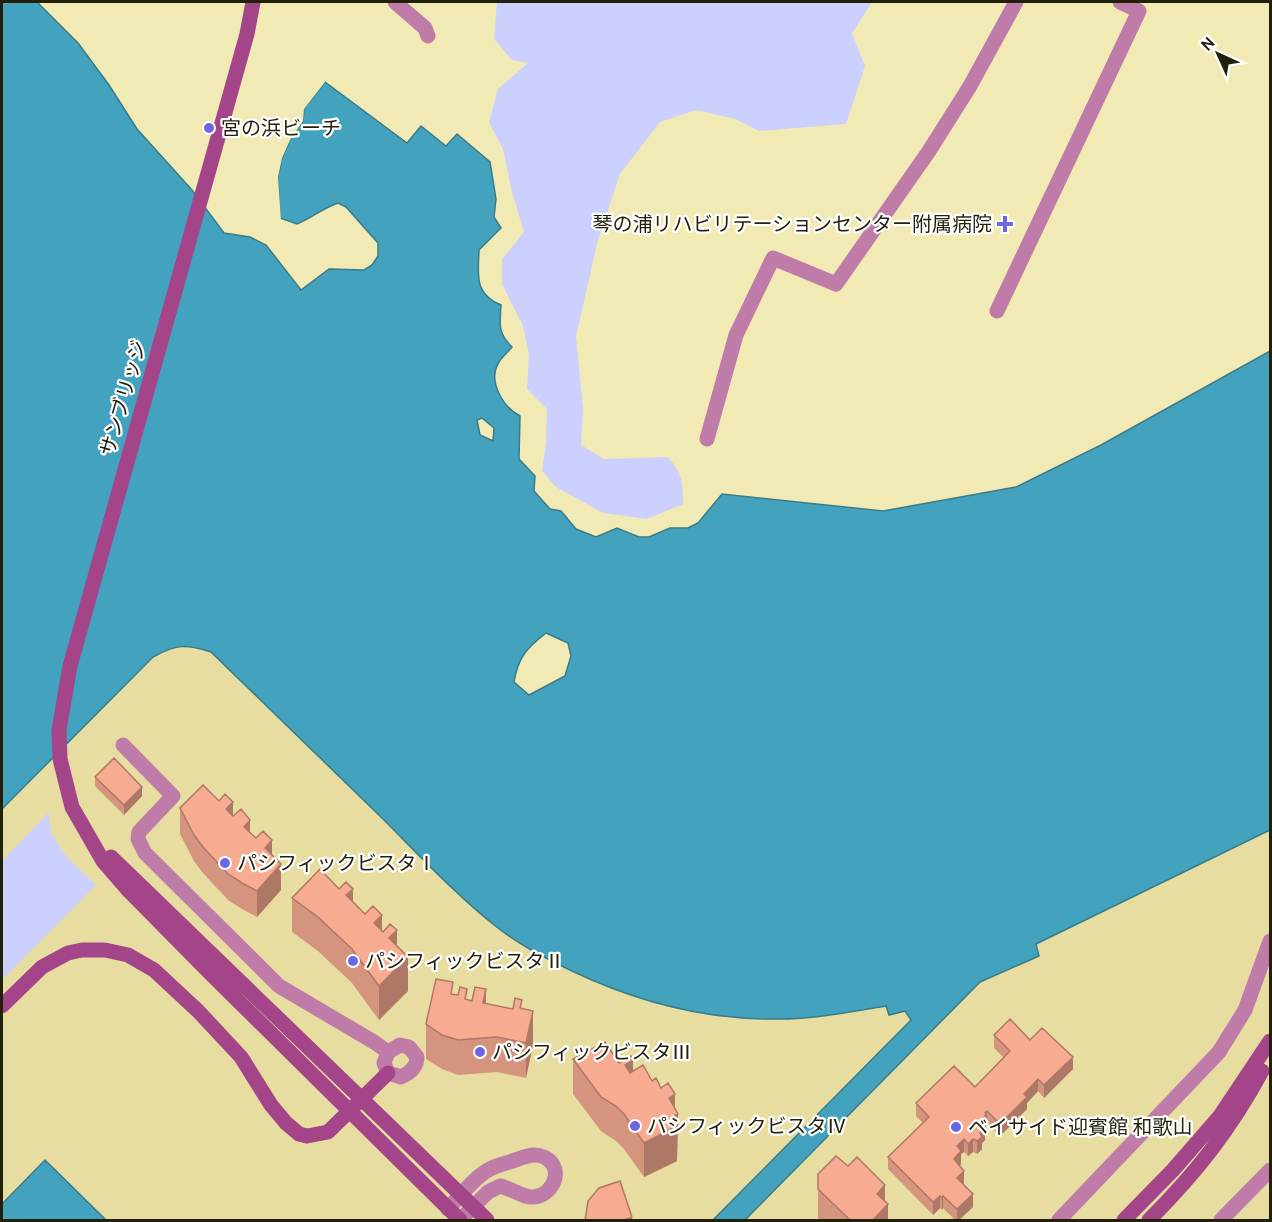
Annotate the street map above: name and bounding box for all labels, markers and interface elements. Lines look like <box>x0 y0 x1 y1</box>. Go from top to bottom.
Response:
north arrow <box>1188 24 1248 84</box>
text: N <box>1197 33 1218 54</box>
place label: 宮の浜ビーチ <box>221 116 341 140</box>
marker: 宮の浜ビーチ <box>202 121 216 135</box>
place label: 琴の浦リハビリテーションセンター附属病院 <box>592 212 992 236</box>
marker: 琴の浦リハビリテーションセンター附属病院 <box>996 215 1014 233</box>
street label: サンブリッジ <box>95 337 151 459</box>
place label: パシフィックビスタⅠ <box>237 851 437 875</box>
marker: パシフィックビスタⅠ <box>218 856 232 870</box>
place label: パシフィックビスタⅡ <box>365 949 565 973</box>
marker: パシフィックビスタⅡ <box>346 954 360 968</box>
place label: パシフィックビスタⅢ <box>492 1040 692 1064</box>
marker: パシフィックビスタⅢ <box>473 1045 487 1059</box>
place label: パシフィックビスタⅣ <box>647 1114 847 1138</box>
place label: ベイサイド迎賓館 和歌山 <box>968 1115 1193 1139</box>
marker: パシフィックビスタⅣ <box>628 1119 642 1133</box>
marker: ベイサイド迎賓館 和歌山 <box>949 1120 963 1134</box>

